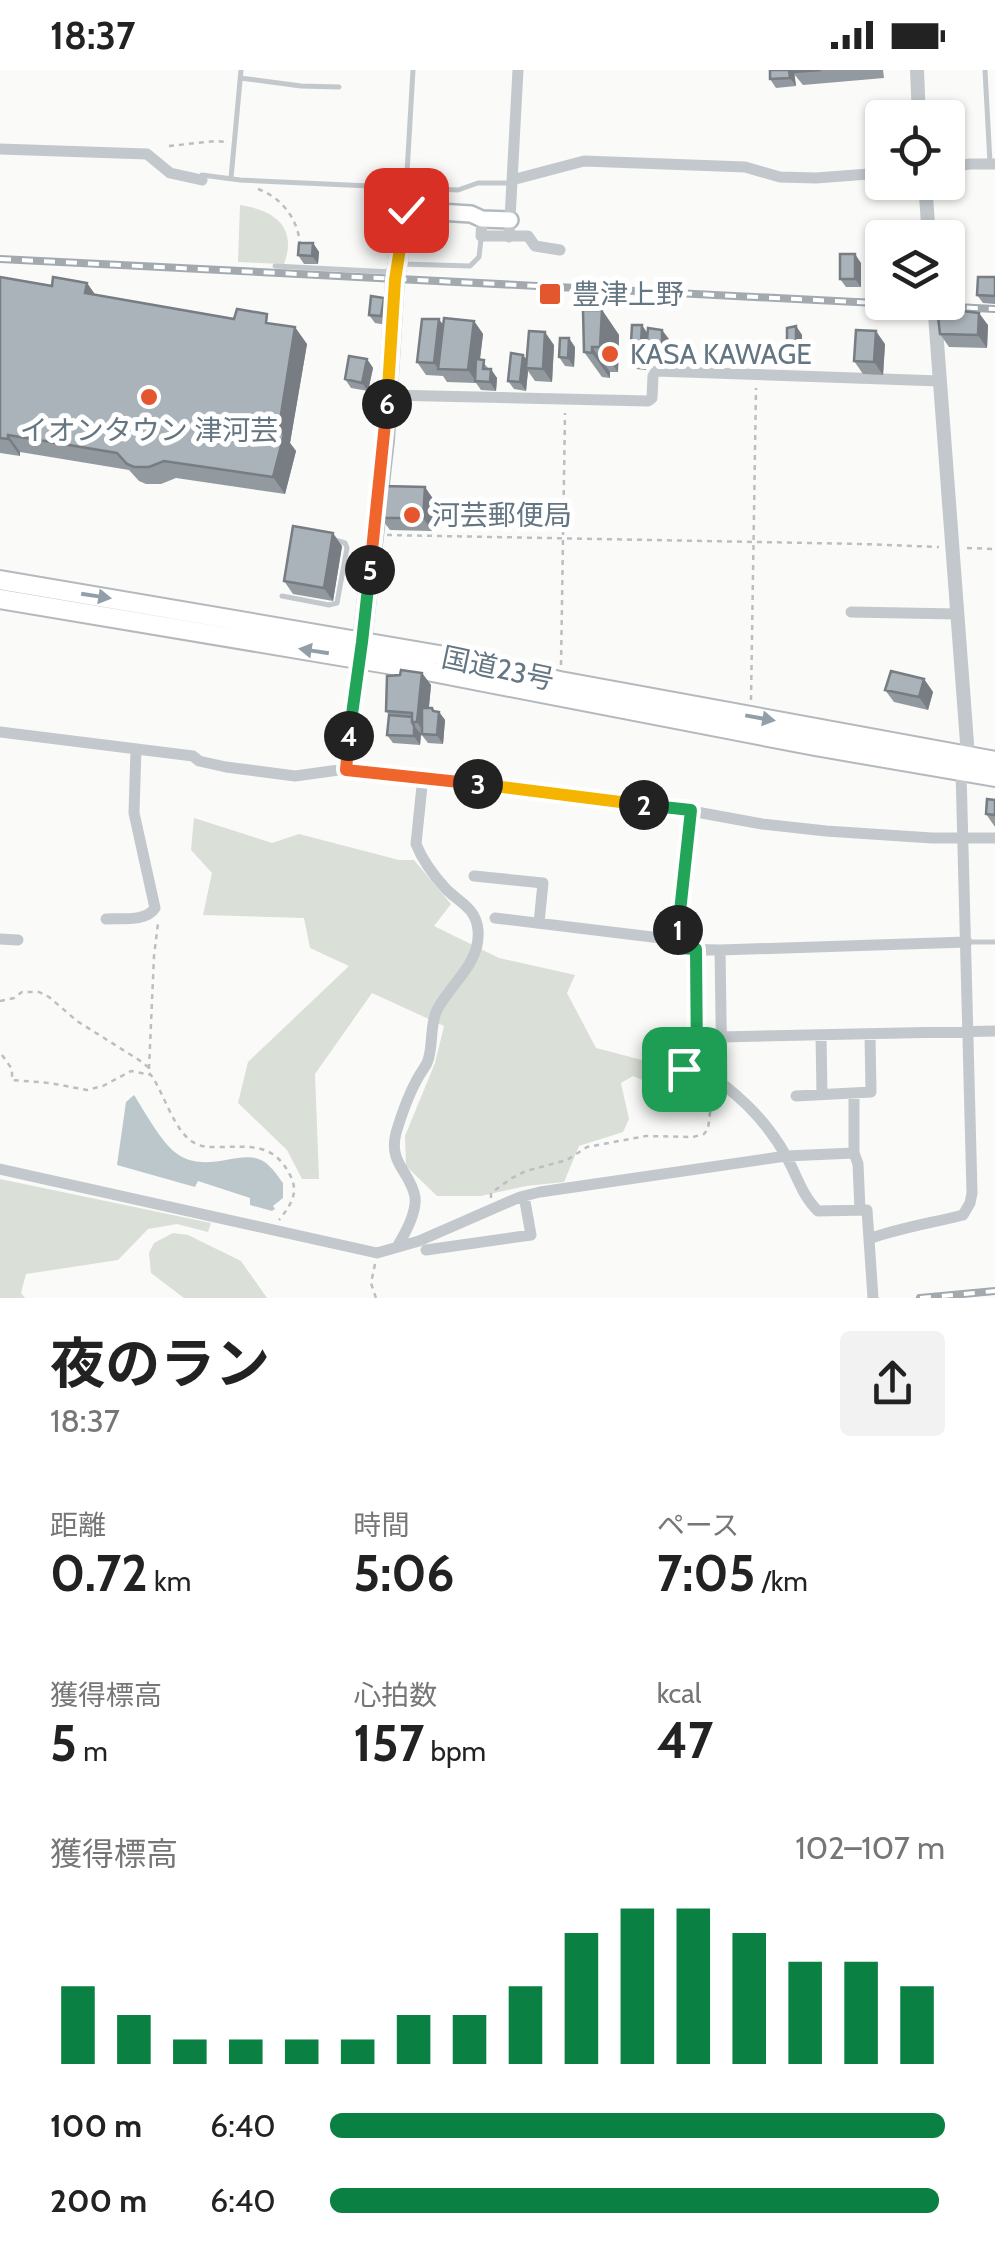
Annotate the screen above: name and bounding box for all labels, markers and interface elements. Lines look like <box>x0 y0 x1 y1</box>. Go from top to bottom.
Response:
text: 18:37 <box>50 12 135 59</box>
map controls <box>865 100 965 320</box>
button: locate <box>865 100 965 200</box>
pin <box>364 168 449 253</box>
icon: check <box>379 183 434 238</box>
button: layers <box>865 220 965 320</box>
place label: 豊津上野 <box>572 277 684 311</box>
marker: 豊津上野 <box>537 281 563 307</box>
place label: KASA KAWAGE <box>630 337 812 371</box>
marker: KASA KAWAGE <box>599 343 621 365</box>
pin: 6 <box>362 379 412 429</box>
marker: イオンタウン 津河芸 <box>138 386 160 408</box>
text: 6 <box>379 387 395 421</box>
place label: イオンタウン 津河芸 <box>20 413 278 447</box>
place label: 河芸郵便局 <box>432 498 572 532</box>
marker: 河芸郵便局 <box>401 504 423 526</box>
pin: 5 <box>345 545 395 595</box>
text: 5 <box>362 553 378 587</box>
one-way arrow <box>81 589 112 604</box>
street label: 国道23号 <box>439 640 557 696</box>
one-way arrow <box>298 643 329 659</box>
pin: 4 <box>324 711 374 761</box>
one-way arrow <box>745 711 776 726</box>
text: 4 <box>340 719 358 753</box>
pin: 3 <box>453 759 503 809</box>
text: 3 <box>470 767 486 801</box>
pin: 2 <box>619 780 669 830</box>
text: 2 <box>637 788 651 822</box>
pin: 1 <box>653 905 703 955</box>
text: 1 <box>673 913 683 947</box>
pin <box>642 1027 727 1112</box>
icon: arrive <box>657 1042 712 1097</box>
text: 夜のラン <box>50 1330 270 1397</box>
button: share <box>840 1331 945 1436</box>
text: 18:37 <box>50 1401 120 1440</box>
text: 距離 <box>50 1508 106 1542</box>
text: 時間 <box>353 1508 409 1542</box>
text: ペース <box>657 1508 739 1542</box>
text: 0.72 <box>50 1543 148 1604</box>
text: 5:06 <box>353 1543 455 1604</box>
text: 7:05 <box>657 1543 755 1604</box>
text: km <box>148 1564 191 1598</box>
text: /km <box>755 1564 808 1598</box>
text: kcal <box>657 1676 701 1710</box>
text: 獲得標高 <box>50 1678 162 1712</box>
text: 心拍数 <box>353 1678 437 1712</box>
text: 47 <box>657 1710 713 1771</box>
text: 5 <box>50 1713 77 1774</box>
text: 157 <box>353 1713 424 1774</box>
text: m <box>77 1734 108 1768</box>
text: bpm <box>424 1734 486 1768</box>
text: 102–107 m <box>795 1828 945 1867</box>
text: 獲得標高 <box>50 1834 178 1873</box>
text: 100 m <box>50 2106 142 2145</box>
text: 6:40 <box>210 2106 276 2145</box>
text: 200 m <box>50 2181 147 2220</box>
text: 6:40 <box>210 2181 276 2220</box>

